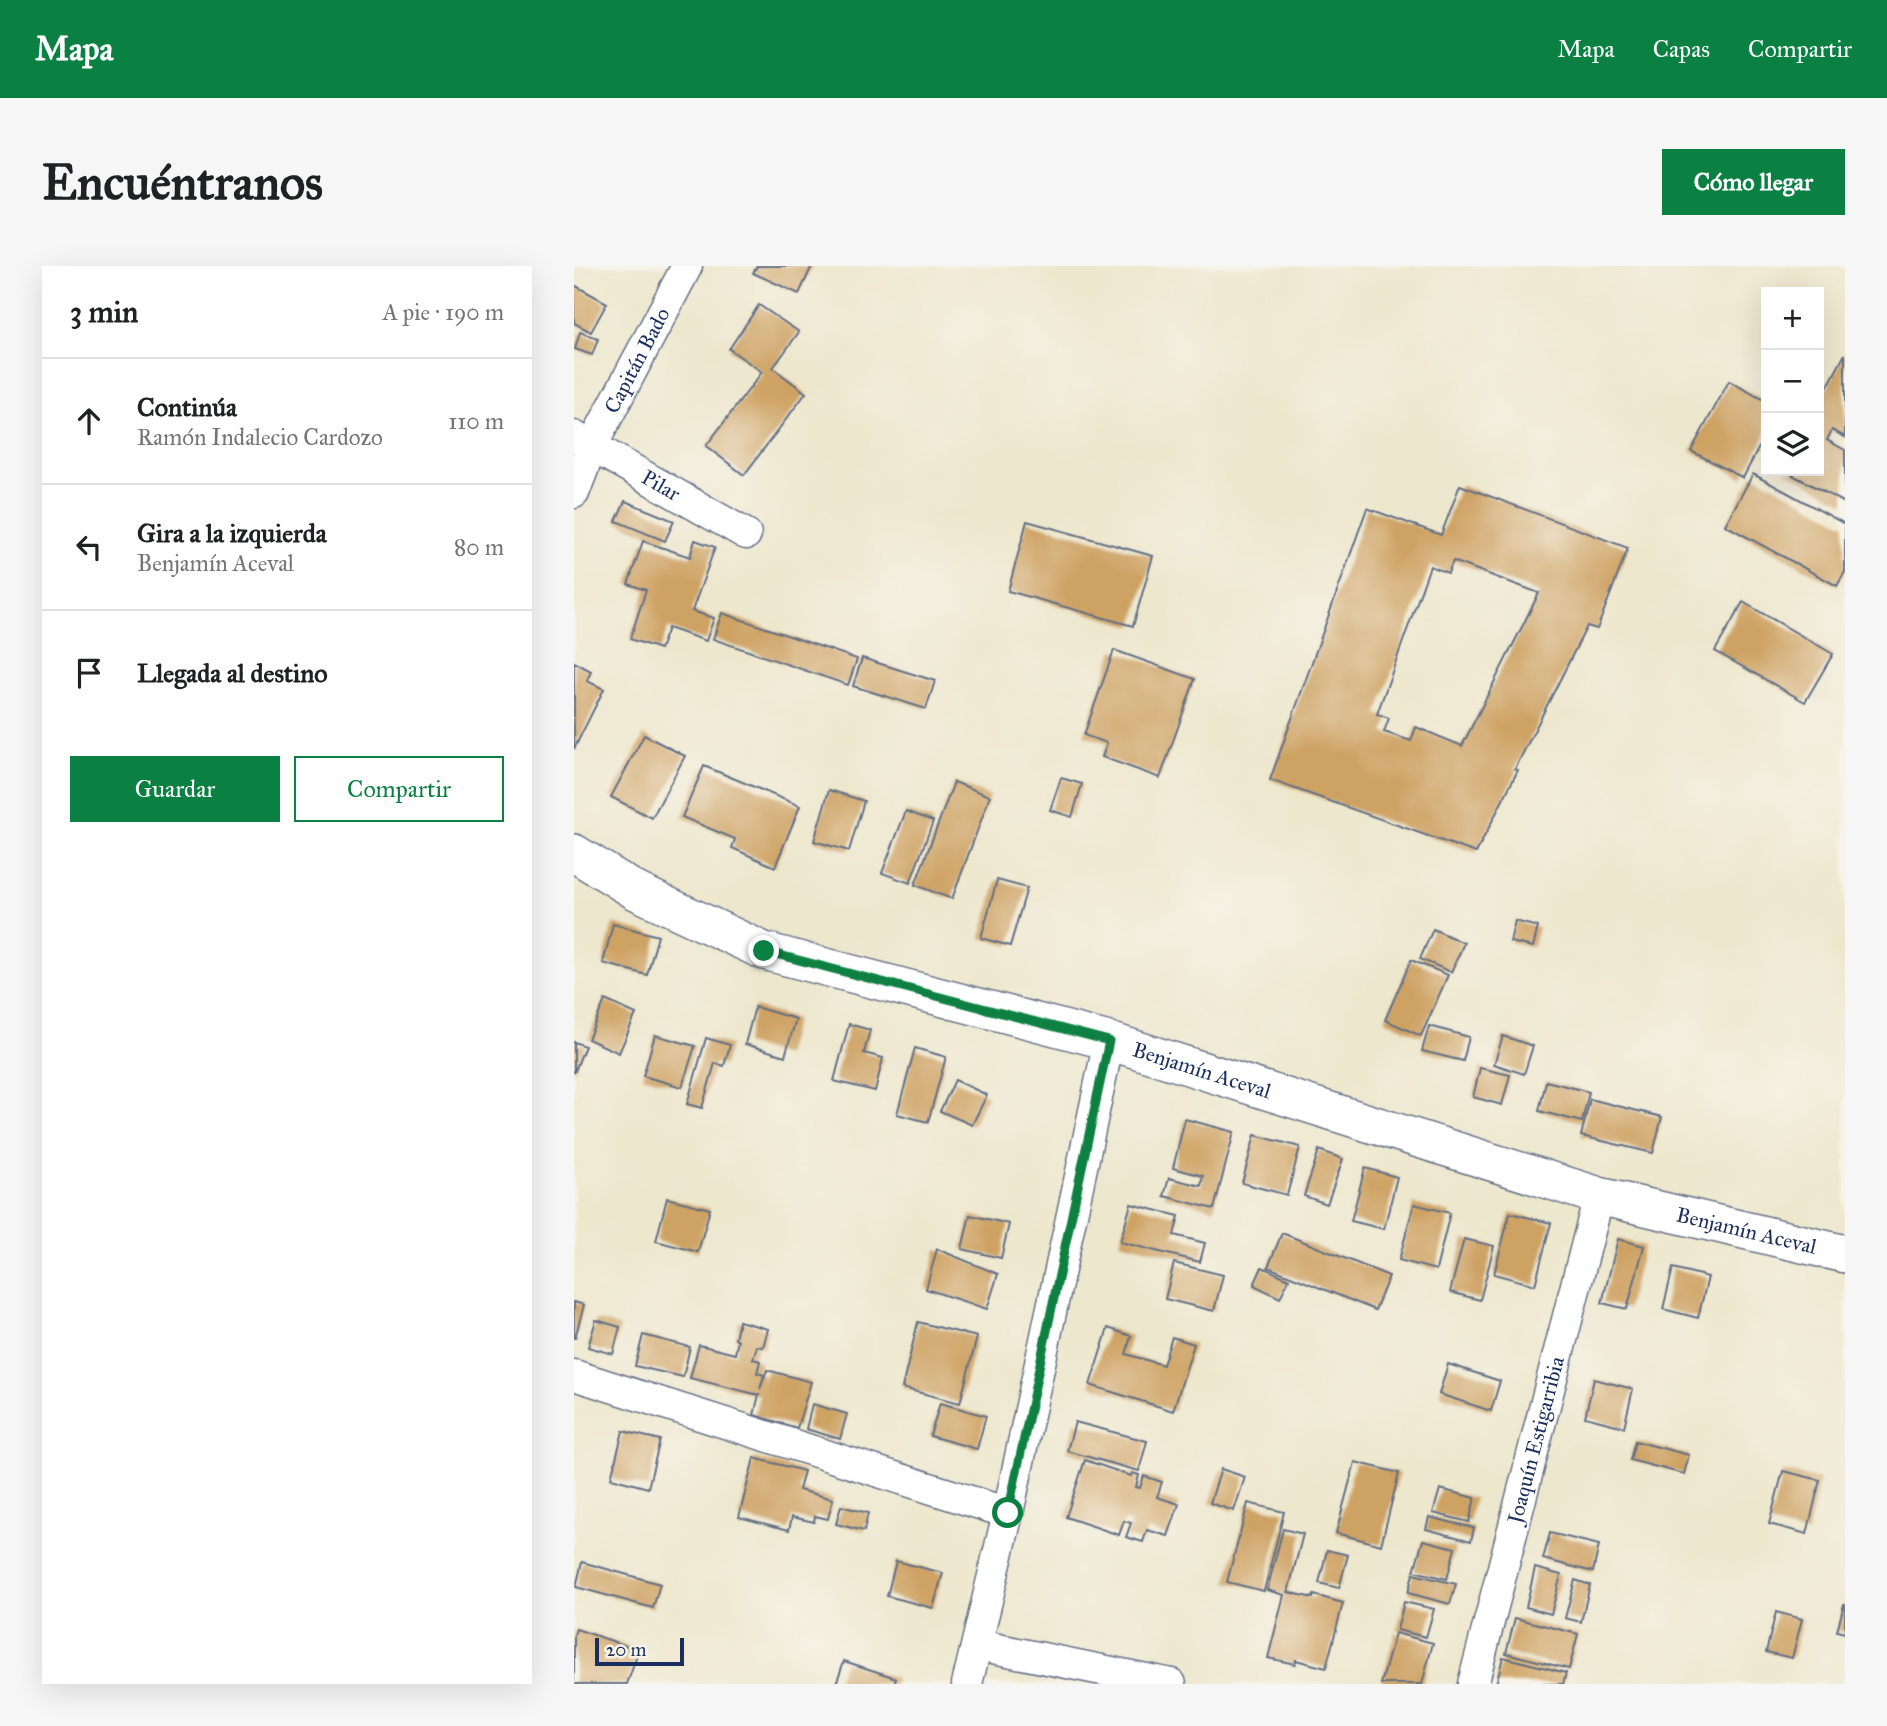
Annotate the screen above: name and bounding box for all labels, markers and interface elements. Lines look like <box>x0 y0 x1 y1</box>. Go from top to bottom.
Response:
text: Mapa <box>35 29 113 69</box>
text: Mapa <box>1558 34 1615 64</box>
text: Capas <box>1653 34 1710 64</box>
text: Compartir <box>1748 34 1852 64</box>
button: Cómo llegar <box>1662 149 1845 215</box>
text: Encuéntranos <box>42 153 323 212</box>
map controls <box>1761 287 1824 476</box>
button: + <box>1761 287 1824 350</box>
text: 3 min <box>70 294 138 330</box>
text: A pie · 190 m <box>382 298 504 326</box>
street label: Capitán Bado <box>599 303 676 418</box>
button: − <box>1761 350 1824 413</box>
text: Continúa <box>137 391 237 423</box>
icon: ahead <box>70 402 108 440</box>
text: 110 m <box>448 407 504 435</box>
button: layers <box>1761 413 1824 476</box>
text: Ramón Indalecio Cardozo <box>137 423 383 451</box>
street label: Pilar <box>637 464 685 507</box>
text: Gira a la izquierda <box>137 517 327 549</box>
icon: left <box>70 528 108 566</box>
text: 80 m <box>454 533 504 561</box>
text: Benjamín Aceval <box>137 549 294 577</box>
icon: arrive <box>70 654 108 692</box>
text: Llegada al destino <box>137 657 328 689</box>
button: Guardar <box>70 756 280 822</box>
button: Compartir <box>294 756 504 822</box>
route end <box>748 935 779 966</box>
street label: Benjamín Aceval <box>1129 1036 1274 1104</box>
street label: Benjamín Aceval <box>1674 1202 1820 1260</box>
street label: Joaquín Estigarribia <box>1501 1354 1570 1528</box>
route start <box>992 1497 1023 1528</box>
scale bar <box>595 1635 684 1667</box>
text: 20 m <box>606 1638 647 1661</box>

